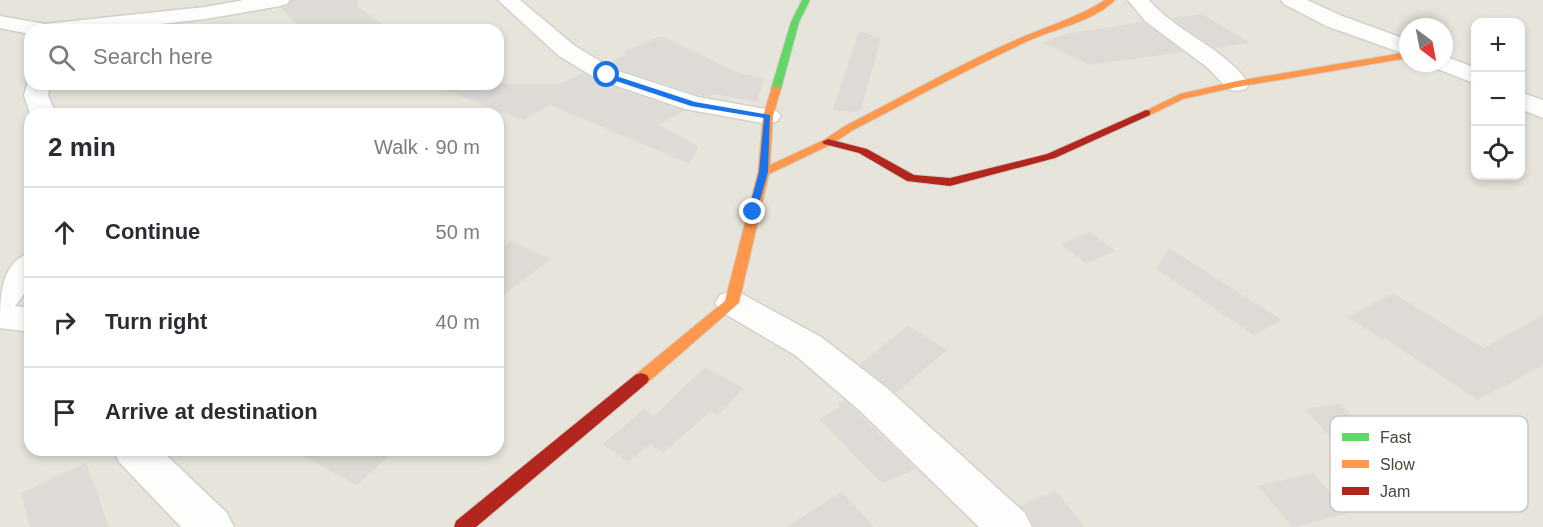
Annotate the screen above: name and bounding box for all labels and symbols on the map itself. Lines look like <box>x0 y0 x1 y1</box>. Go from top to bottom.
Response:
north arrow <box>1399 18 1453 72</box>
route start <box>593 61 619 87</box>
route end <box>739 198 765 224</box>
legend <box>1330 416 1528 512</box>
text: Fast <box>1380 429 1412 446</box>
text: Slow <box>1380 456 1415 473</box>
text: Jam <box>1380 483 1410 500</box>

